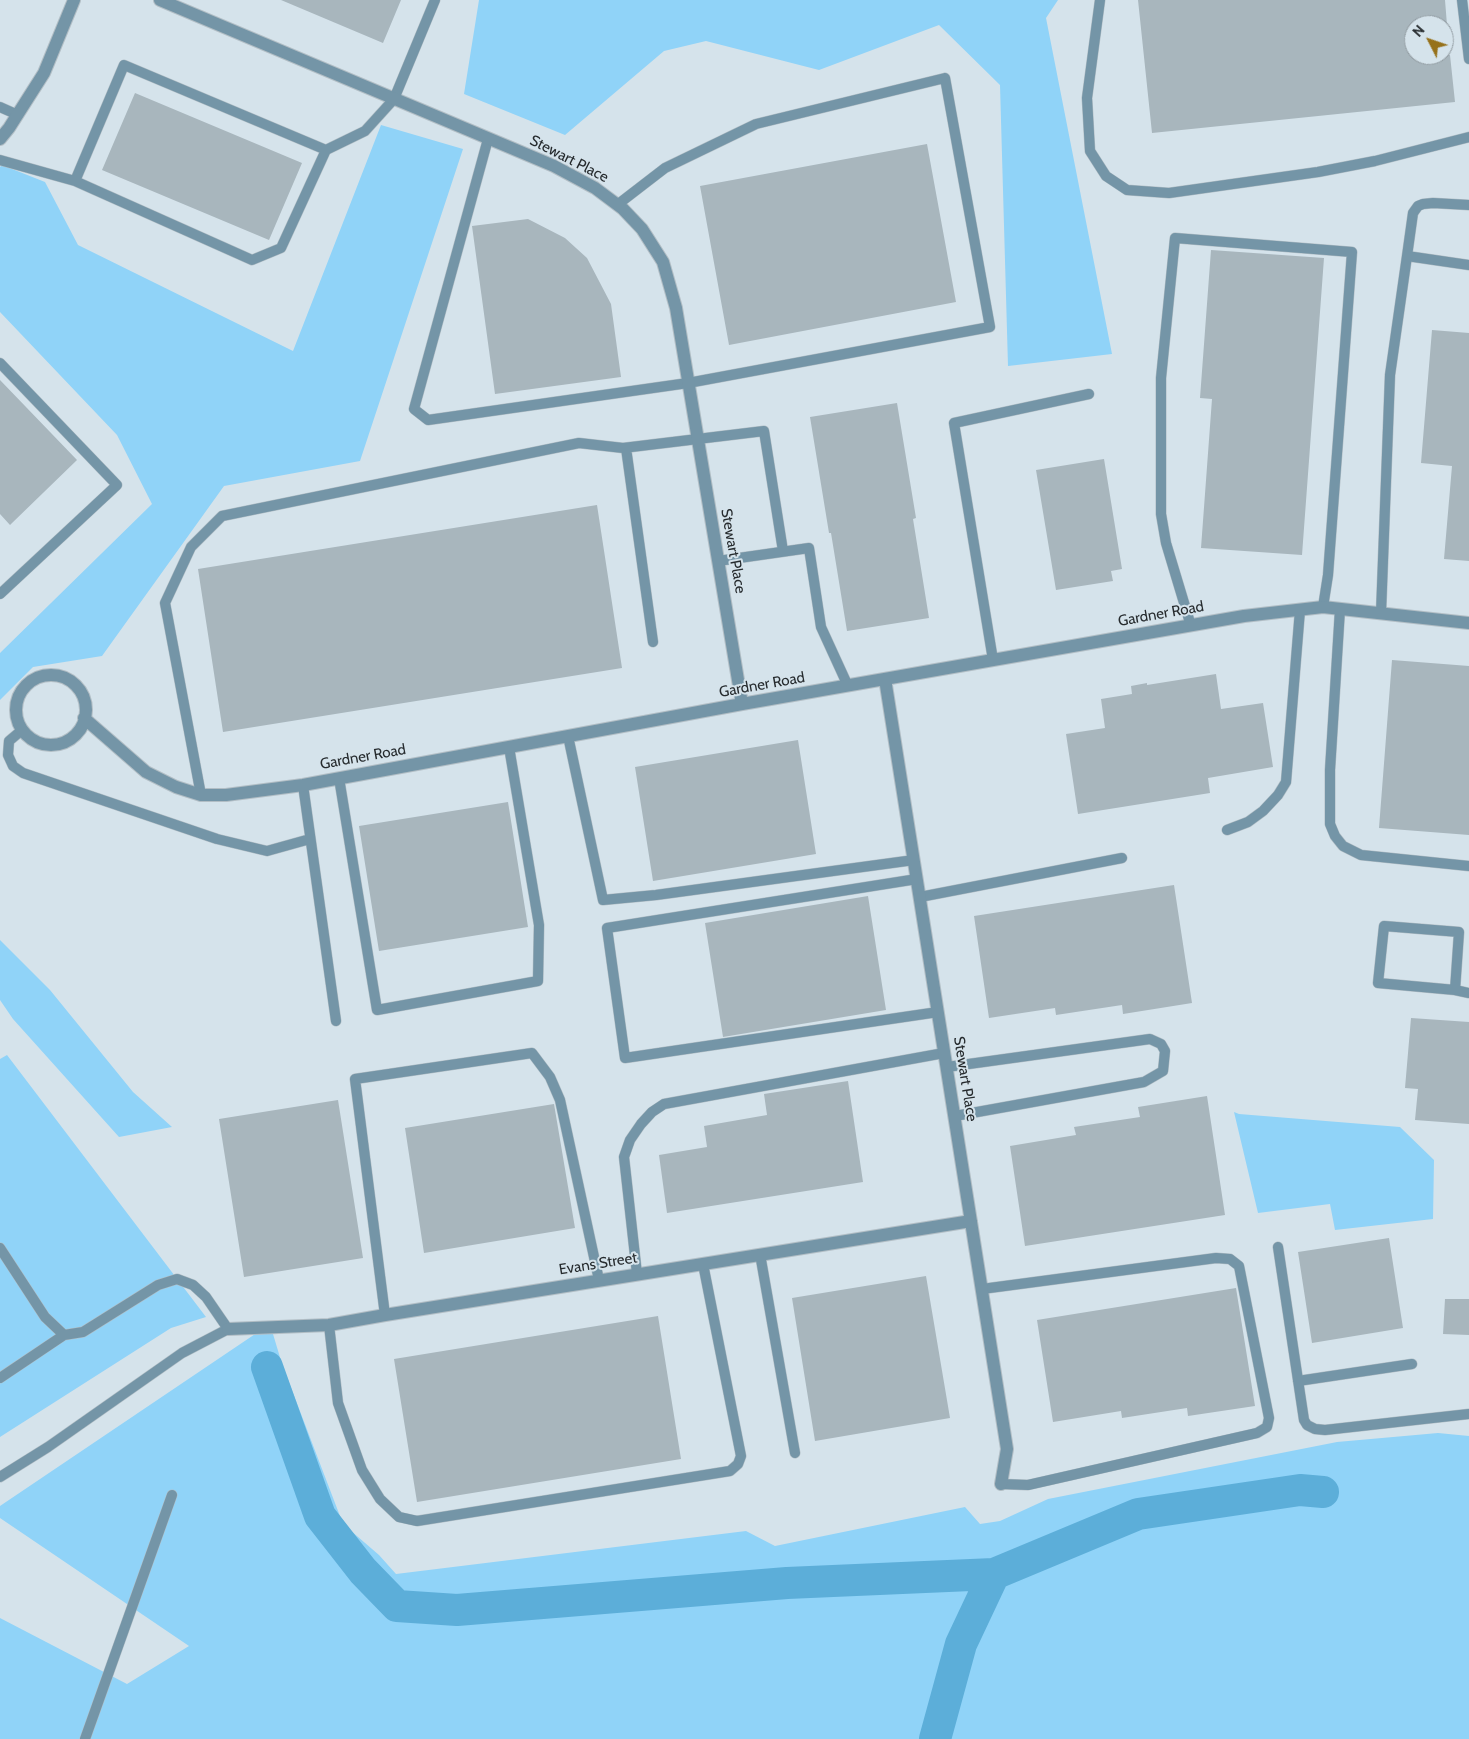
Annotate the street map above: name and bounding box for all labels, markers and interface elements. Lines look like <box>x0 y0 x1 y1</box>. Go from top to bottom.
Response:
north arrow <box>1404 15 1454 65</box>
text: N <box>1408 21 1428 40</box>
street label: Stewart Place <box>527 131 611 187</box>
street label: Stewart Place <box>717 507 749 595</box>
street label: Gardner Road <box>1117 598 1205 630</box>
street label: Gardner Road <box>718 669 806 701</box>
street label: Gardner Road <box>319 741 407 773</box>
street label: Stewart Place <box>949 1035 981 1123</box>
street label: Evans Street <box>558 1249 638 1279</box>

